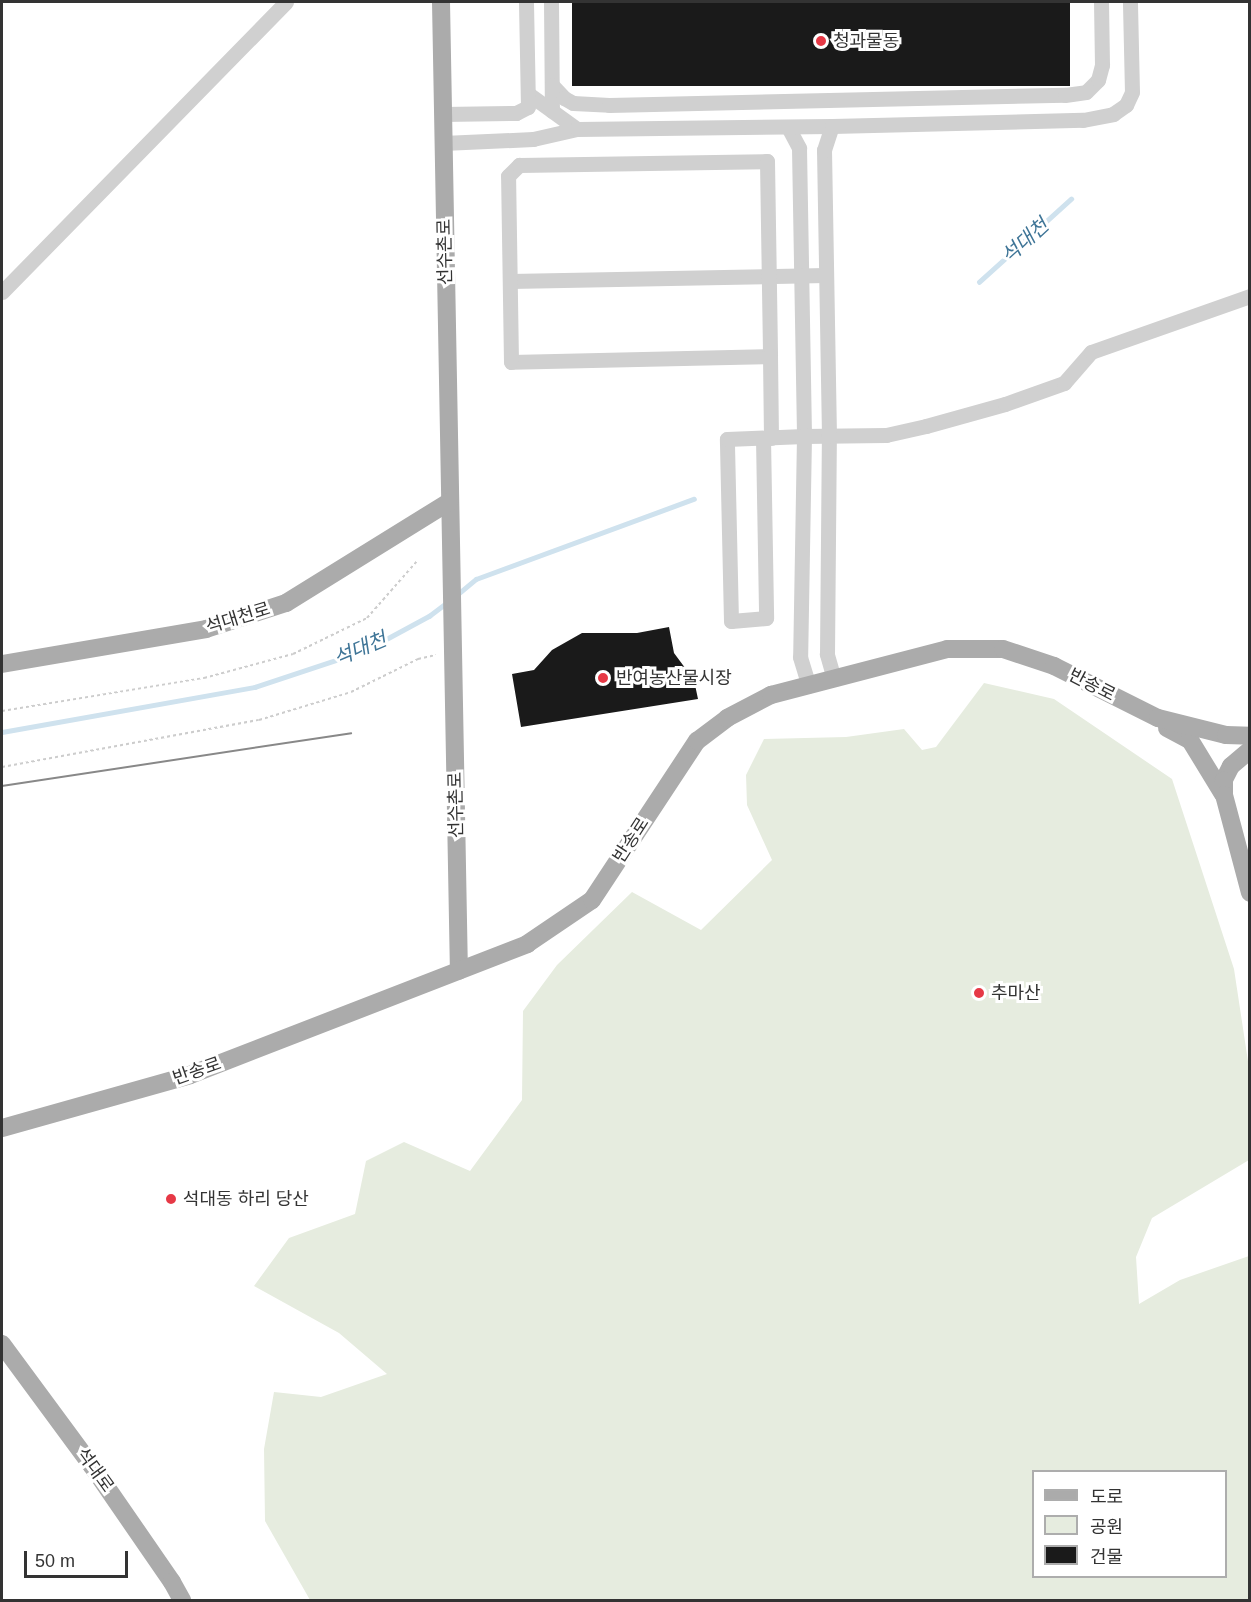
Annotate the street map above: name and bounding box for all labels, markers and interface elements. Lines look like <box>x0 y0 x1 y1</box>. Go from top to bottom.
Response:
place label: 청과물동 <box>833 30 899 52</box>
marker: 청과물동 <box>814 34 828 48</box>
water label: 석대천 <box>996 214 1054 268</box>
street label: 선수촌로 <box>434 219 456 285</box>
street label: 석대천로 <box>203 598 273 638</box>
water label: 석대천 <box>330 627 390 671</box>
street label: 반송로 <box>1065 664 1119 706</box>
place label: 반여농산물시장 <box>616 667 732 689</box>
marker: 반여농산물시장 <box>594 669 612 687</box>
street label: 선수촌로 <box>445 772 467 838</box>
street label: 반송로 <box>608 813 654 867</box>
place label: 추마산 <box>991 982 1041 1004</box>
marker: 추마산 <box>972 986 986 1000</box>
street label: 반송로 <box>170 1053 224 1089</box>
place label: 석대동 하리 당산 <box>183 1188 309 1210</box>
marker: 석대동 하리 당산 <box>164 1192 178 1206</box>
street label: 석대로 <box>72 1444 118 1496</box>
legend <box>1032 1470 1227 1578</box>
text: 도로 <box>1090 1487 1123 1507</box>
text: 공원 <box>1090 1517 1123 1537</box>
scale bar <box>27 1539 130 1577</box>
text: 건물 <box>1090 1547 1123 1567</box>
text: 50 m <box>35 1551 75 1571</box>

